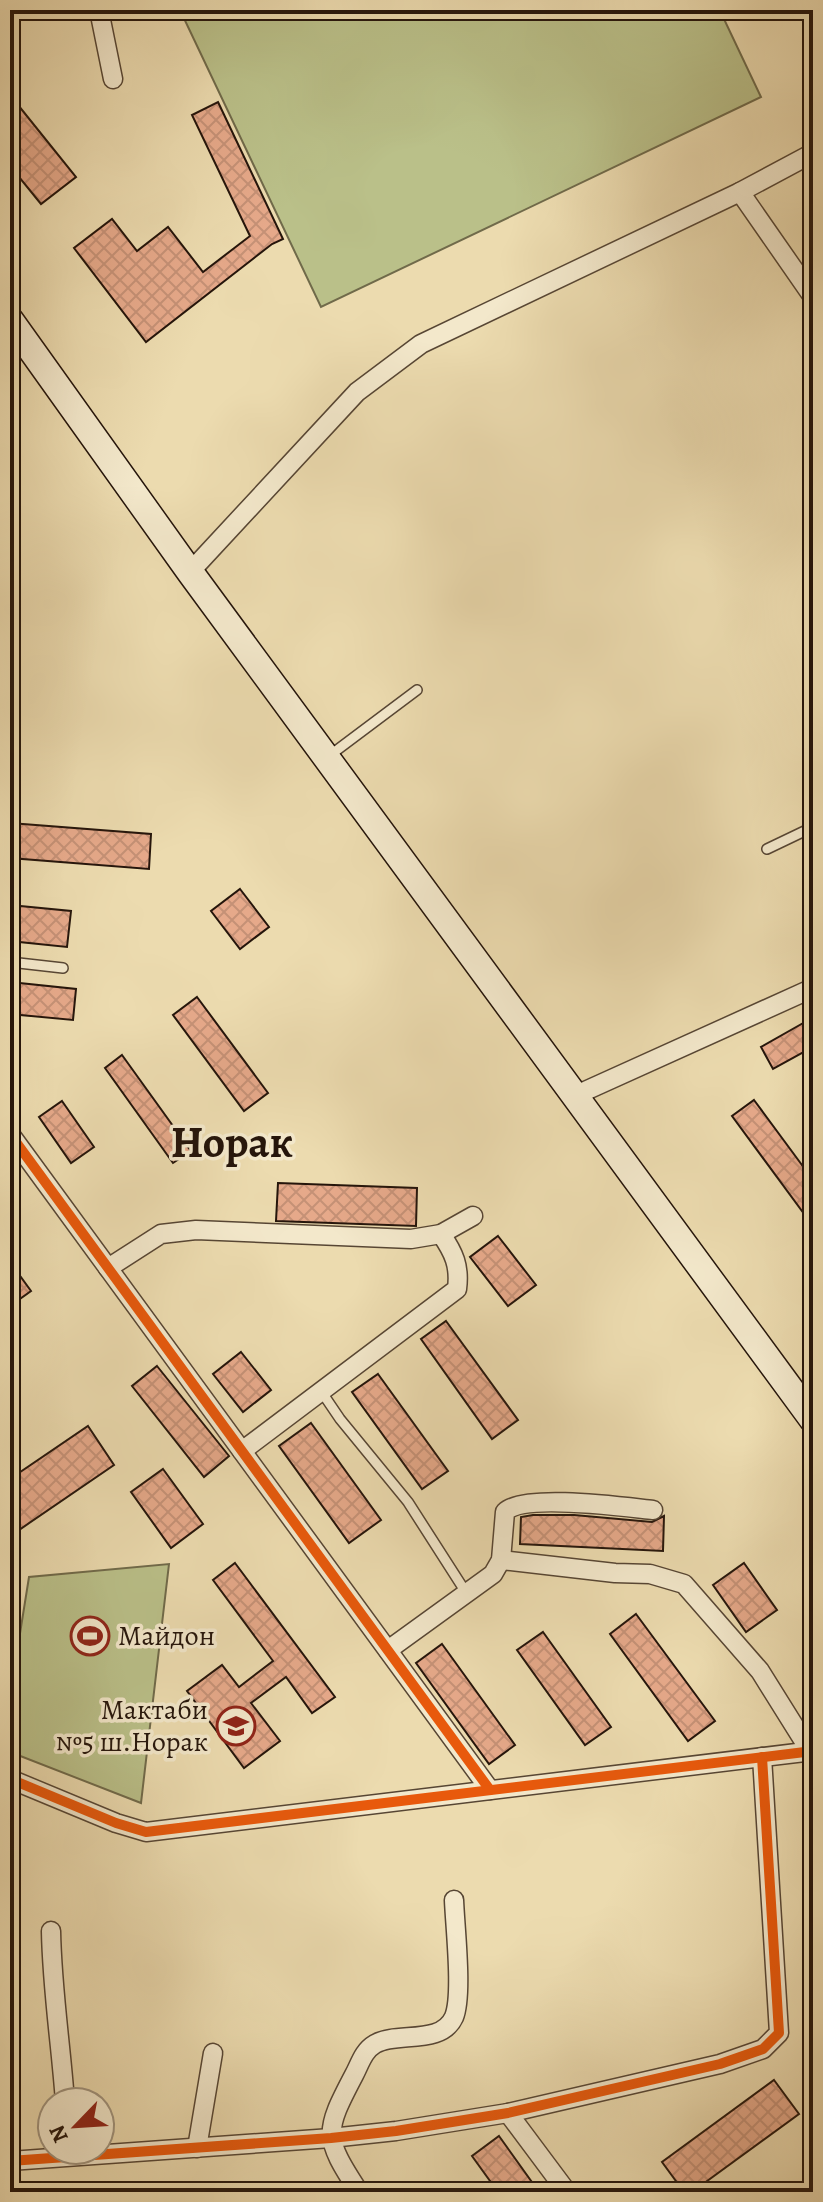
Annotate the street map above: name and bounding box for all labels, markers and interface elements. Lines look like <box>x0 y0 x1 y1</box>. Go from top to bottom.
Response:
district label: Норак <box>171 1112 293 1172</box>
sports icon: Майдон <box>69 1615 111 1657</box>
place label: Майдон <box>118 1617 215 1655</box>
place label: Мактаби №5 ш.Норак <box>55 1691 208 1761</box>
school or university icon: Мактаби №5 ш.Норак <box>215 1705 257 1747</box>
north arrow <box>36 2086 116 2166</box>
text: N <box>42 2120 76 2148</box>

